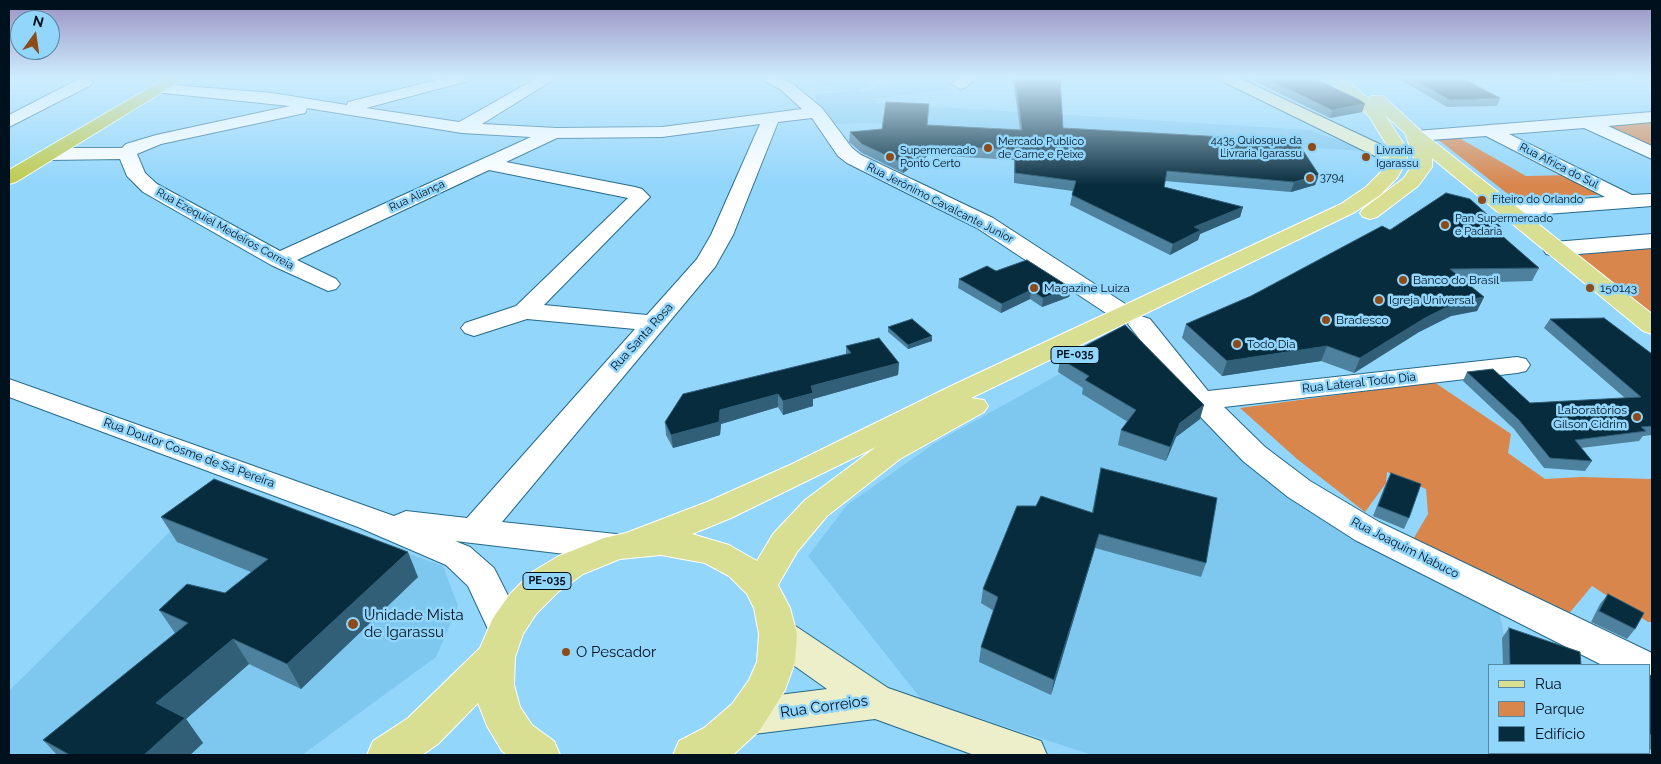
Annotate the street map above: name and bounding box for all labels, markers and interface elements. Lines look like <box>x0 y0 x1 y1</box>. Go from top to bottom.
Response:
north arrow <box>10 10 60 60</box>
text: N <box>31 12 46 30</box>
place label: 4435 Quiosque da Livraria Igarassu <box>1211 134 1302 160</box>
place label: Mercado Publico de Carne e Peixe <box>998 135 1084 161</box>
street label: Rua Africa do Sul <box>1517 140 1601 192</box>
marker: 4435 Quiosque da Livraria Igarassu <box>1306 141 1318 153</box>
marker: Mercado Publico de Carne e Peixe <box>982 142 994 154</box>
place label: Supermercado Ponto Certo <box>900 144 976 170</box>
place label: Livraria Igarassu <box>1376 144 1418 170</box>
marker: Supermercado Ponto Certo <box>884 151 896 163</box>
marker: Livraria Igarassu <box>1360 151 1372 163</box>
street label: Rua Jerônimo Cavalcante Junior <box>864 160 1016 246</box>
place label: 3794 <box>1320 171 1344 185</box>
marker: 3794 <box>1304 172 1316 184</box>
street label: Rua Aliança <box>387 177 447 215</box>
street label: Rua Ezequiel Medeiros Correia <box>154 186 296 272</box>
place label: Fiteiro do Orlando <box>1492 193 1583 207</box>
marker: Fiteiro do Orlando <box>1476 194 1488 206</box>
place label: Pan Supermercado e Padaria <box>1455 212 1553 238</box>
marker: Pan Supermercado e Padaria <box>1439 219 1451 231</box>
place label: Banco do Brasil <box>1413 273 1499 287</box>
marker: Banco do Brasil <box>1397 274 1409 286</box>
place label: Magazine Luiza <box>1044 281 1130 295</box>
place label: 150143 <box>1600 281 1637 295</box>
marker: Magazine Luiza <box>1028 282 1040 294</box>
marker: 150143 <box>1584 282 1596 294</box>
place label: Igreja Universal <box>1389 293 1474 307</box>
marker: Igreja Universal <box>1373 294 1385 306</box>
street label: Rua Santa Rosa <box>608 300 676 374</box>
place label: Bradesco <box>1336 313 1389 327</box>
marker: Bradesco <box>1320 314 1332 326</box>
place label: Todo Dia <box>1247 337 1296 351</box>
marker: Todo Dia <box>1231 338 1243 350</box>
road number: PE-035 <box>1051 346 1099 364</box>
street label: Rua Lateral Todo Dia <box>1301 370 1417 396</box>
place label: Laboratórios Gilson Cidrim <box>1553 403 1627 431</box>
marker: Laboratórios Gilson Cidrim <box>1631 411 1643 423</box>
street label: Rua Doutor Cosme de Sá Pereira <box>101 415 277 491</box>
street label: Rua Joaquim Nabuco <box>1349 515 1461 581</box>
road number: PE-035 <box>523 572 571 590</box>
place label: Unidade Mista de Igarassu <box>364 606 464 641</box>
marker: Unidade Mista de Igarassu <box>346 617 360 631</box>
place label: O Pescador <box>576 643 656 661</box>
marker: O Pescador <box>560 646 572 658</box>
legend <box>1488 664 1651 754</box>
text: Rua <box>1535 675 1562 693</box>
street label: Rua Correios <box>779 692 869 722</box>
text: Parque <box>1535 700 1584 718</box>
text: Edifício <box>1535 725 1585 743</box>

